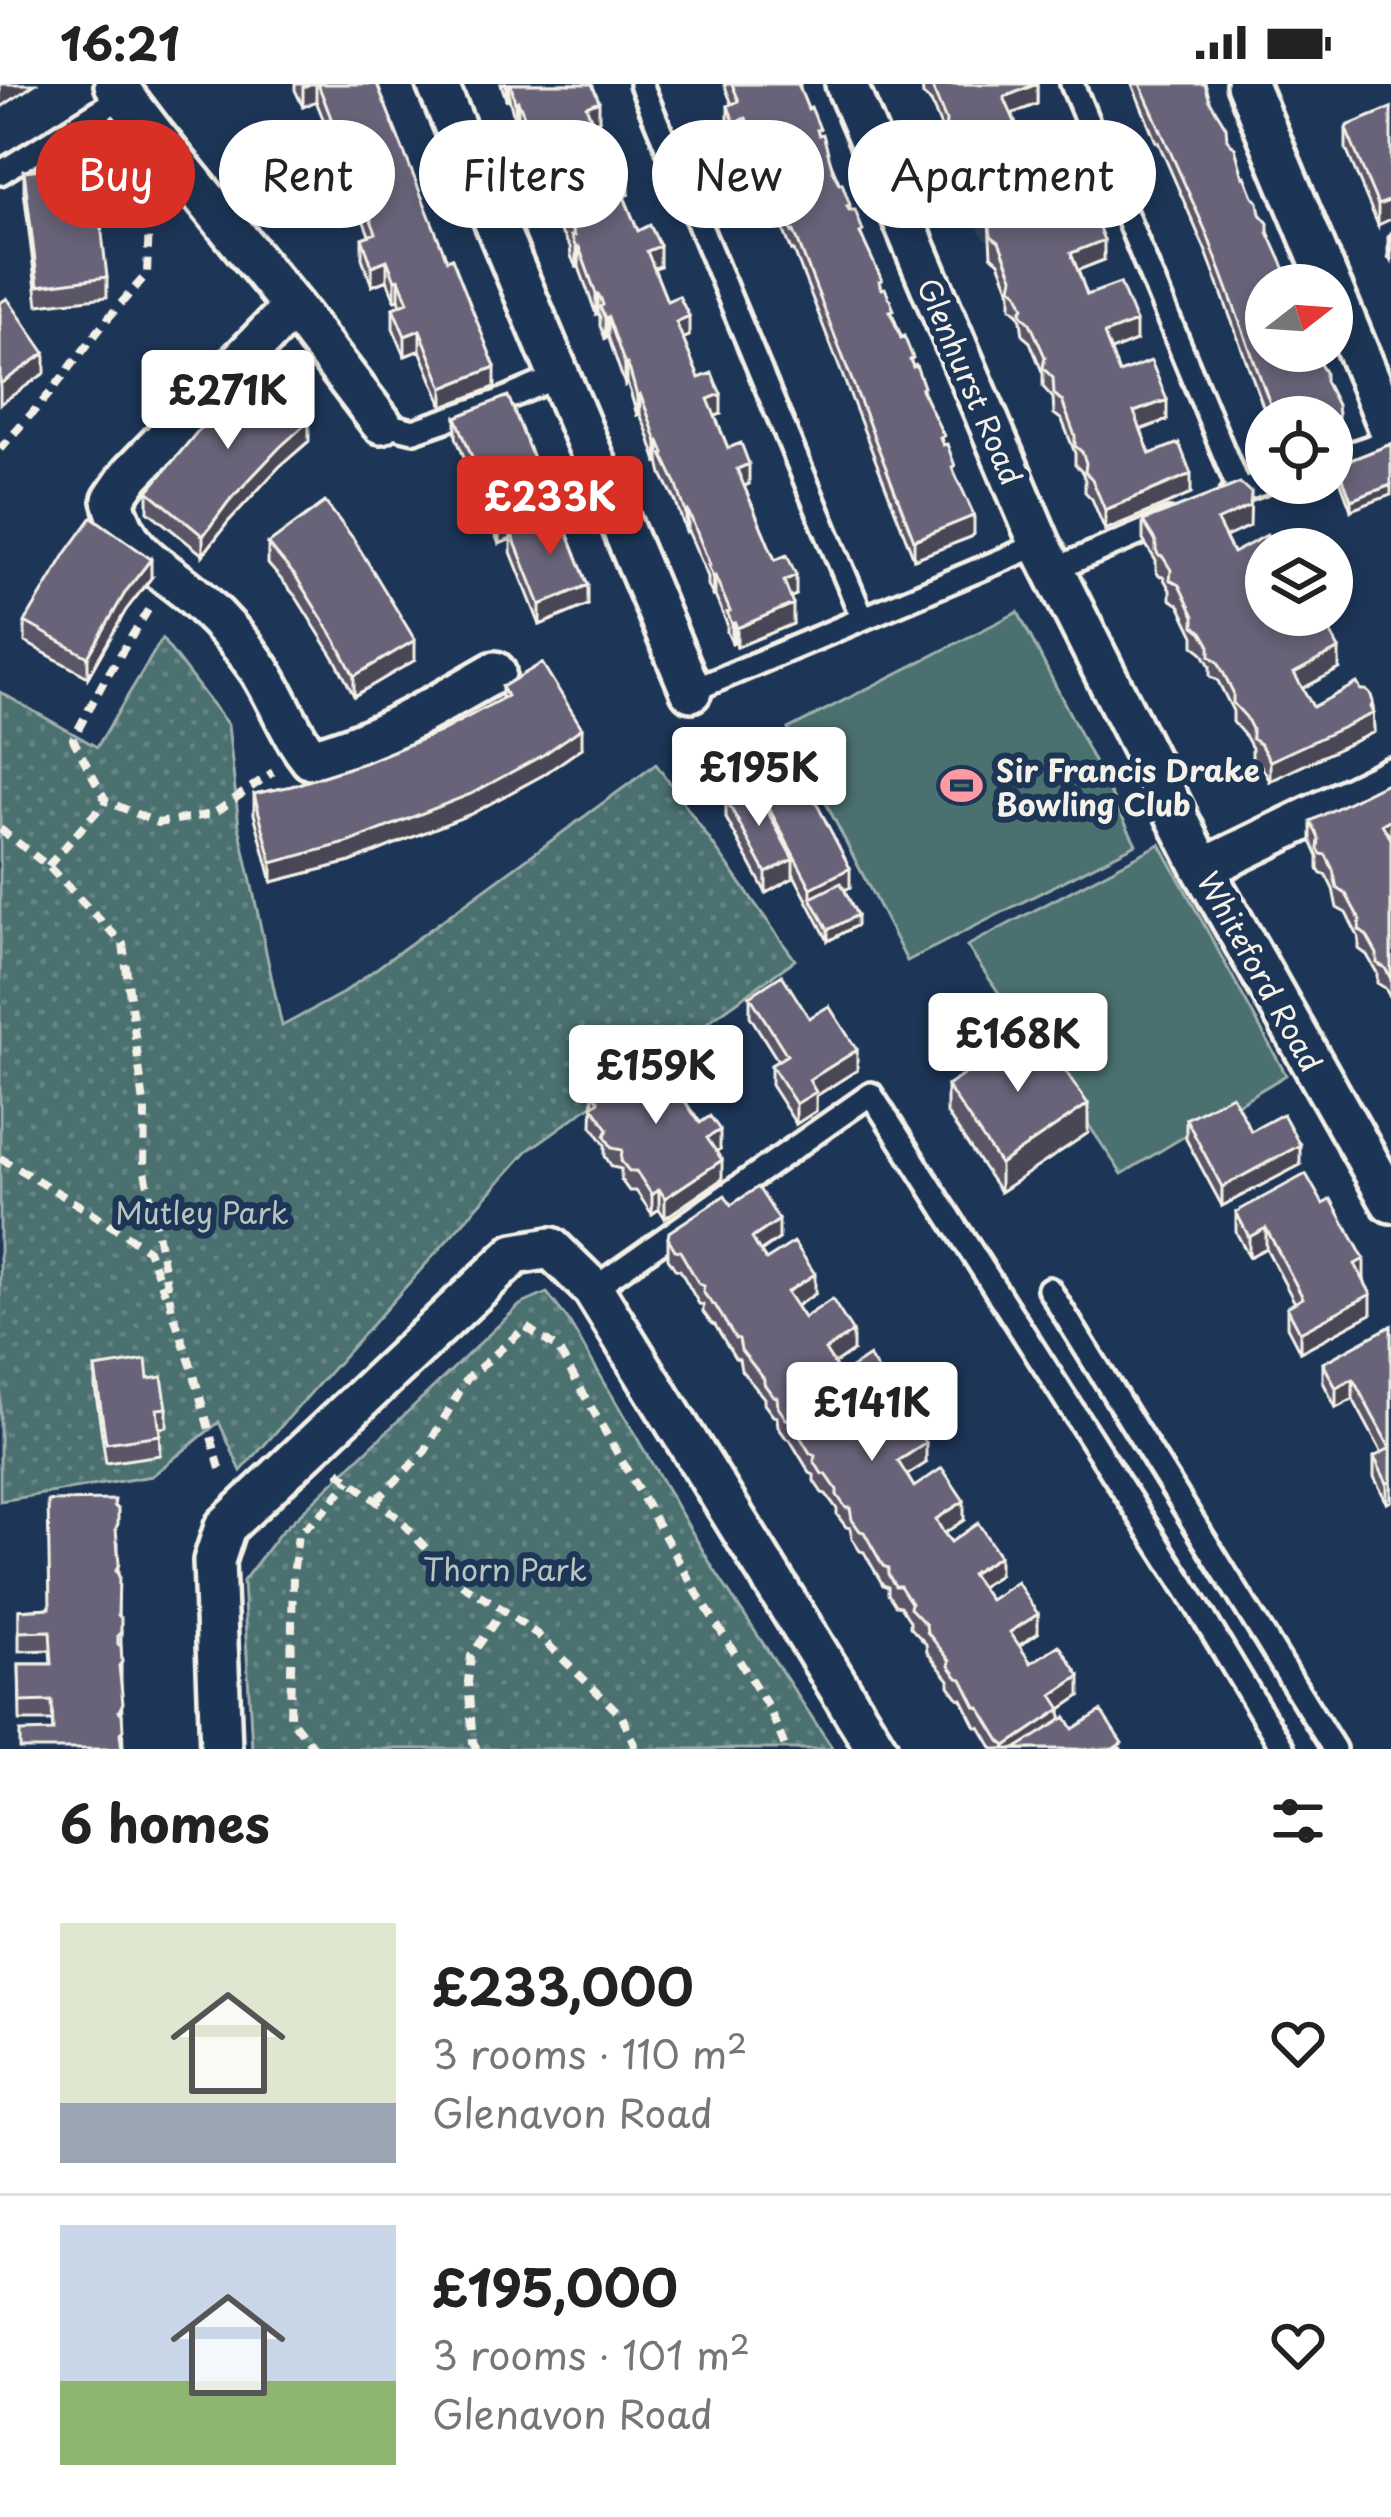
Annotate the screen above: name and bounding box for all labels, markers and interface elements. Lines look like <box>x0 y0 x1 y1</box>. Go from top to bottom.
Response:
text: 16:21 <box>60 8 179 76</box>
chip: Buy <box>36 120 195 228</box>
chip: Rent <box>219 120 395 228</box>
chip: Filters <box>419 120 628 228</box>
chip: New <box>652 120 824 228</box>
chip: Apartment <box>848 120 1156 228</box>
north arrow <box>1245 264 1353 372</box>
map controls <box>1245 264 1353 636</box>
street label: Glenhurst Road <box>907 270 1035 492</box>
pin: £271K <box>144 350 312 452</box>
text: £271K <box>169 359 287 418</box>
button: locate <box>1245 396 1353 504</box>
pin: £233K <box>466 456 634 558</box>
text: £233K <box>484 465 616 524</box>
button: layers <box>1245 528 1353 636</box>
pin: £195K <box>675 727 843 829</box>
text: £195K <box>699 736 819 795</box>
place label: Sir Francis Drake Bowling Club <box>996 747 1260 826</box>
sports icon: Sir Francis Drake Bowling Club <box>939 763 985 809</box>
street label: Whiteford Road <box>1187 863 1335 1079</box>
pin: £168K <box>934 993 1102 1095</box>
text: £168K <box>955 1002 1081 1061</box>
pin: £159K <box>572 1025 740 1127</box>
text: £159K <box>596 1034 716 1093</box>
park label: Mutley Park <box>115 1189 289 1234</box>
pin: £141K <box>788 1362 956 1464</box>
text: £141K <box>813 1371 931 1430</box>
park label: Thorn Park <box>423 1546 587 1591</box>
text: 6 homes <box>60 1783 270 1860</box>
icon: filters <box>1265 1788 1331 1854</box>
text: £233,000 <box>432 1946 694 2023</box>
icon: home <box>156 1971 300 2115</box>
icon: heart <box>1265 2010 1331 2076</box>
text: 3 rooms · 110 m² <box>432 2023 747 2082</box>
text: Glenavon Road <box>432 2082 713 2141</box>
text: £195,000 <box>432 2247 678 2324</box>
icon: home <box>156 2273 300 2417</box>
icon: heart <box>1265 2312 1331 2378</box>
text: 3 rooms · 101 m² <box>432 2324 750 2383</box>
text: Glenavon Road <box>432 2383 713 2442</box>

